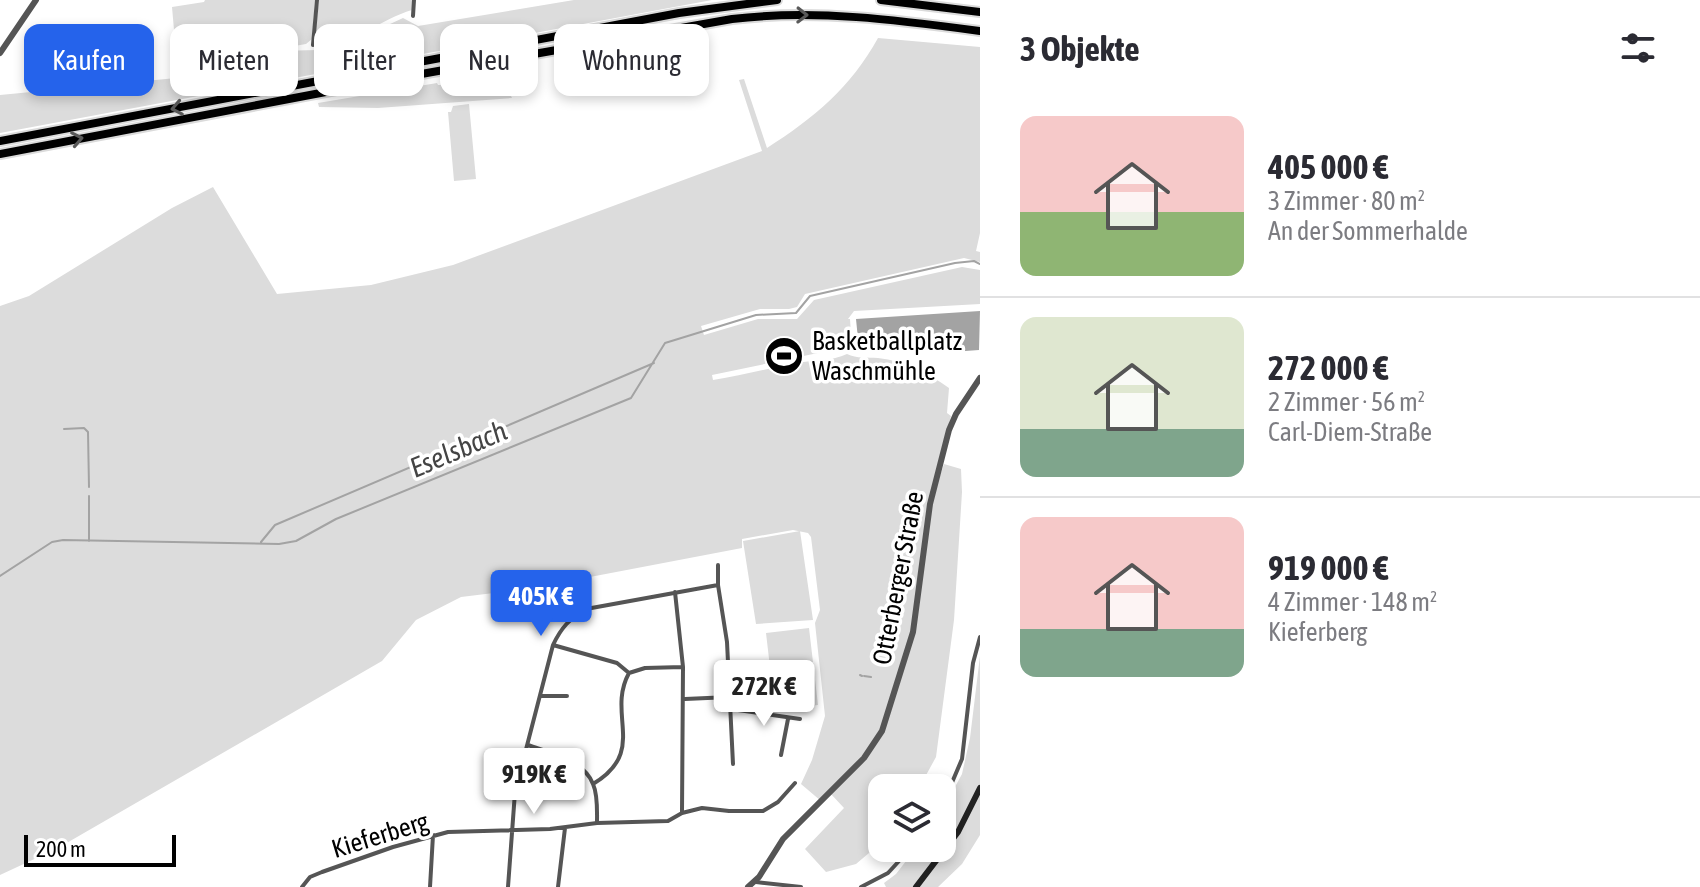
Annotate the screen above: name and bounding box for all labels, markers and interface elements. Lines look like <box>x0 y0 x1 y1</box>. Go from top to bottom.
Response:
one-way arrow <box>796 6 809 24</box>
chip: Kaufen <box>24 24 154 96</box>
chip: Mieten <box>170 24 298 96</box>
chip: Filter <box>314 24 424 96</box>
chip: Neu <box>440 24 538 96</box>
chip: Wohnung <box>554 24 709 96</box>
icon: filters <box>1616 26 1660 70</box>
text: 3 Objekte <box>1020 29 1140 68</box>
one-way arrow <box>170 98 184 115</box>
one-way arrow <box>69 131 83 148</box>
text: 405 000 € <box>1268 147 1389 186</box>
icon: home <box>1084 148 1180 244</box>
text: 3 Zimmer · 80 m² <box>1268 186 1425 216</box>
text: An der Sommerhalde <box>1268 216 1468 246</box>
place label: Basketballplatz Waschmühle <box>812 326 962 386</box>
sports icon: Basketballplatz Waschmühle <box>763 335 805 377</box>
text: 272 000 € <box>1268 348 1389 387</box>
icon: home <box>1084 349 1180 445</box>
text: 2 Zimmer · 56 m² <box>1268 387 1425 417</box>
water label: Eselsbach <box>405 414 512 484</box>
text: Carl-Diem-Straße <box>1268 417 1432 447</box>
street label: Otterberger Straße <box>867 489 929 667</box>
text: 919 000 € <box>1268 548 1389 587</box>
icon: home <box>1084 549 1180 645</box>
pin: 405K € <box>476 570 606 638</box>
text: 405K € <box>509 581 573 611</box>
text: 4 Zimmer · 148 m² <box>1268 587 1437 617</box>
text: Kieferberg <box>1268 617 1367 647</box>
pin: 272K € <box>699 660 829 728</box>
text: 272K € <box>732 671 796 701</box>
pin: 919K € <box>469 748 599 816</box>
text: 919K € <box>502 759 566 789</box>
map controls <box>868 774 956 862</box>
button: layers <box>868 774 956 862</box>
street label: Kieferberg <box>328 806 433 864</box>
scale bar <box>24 831 176 867</box>
text: 200 m <box>36 836 86 862</box>

